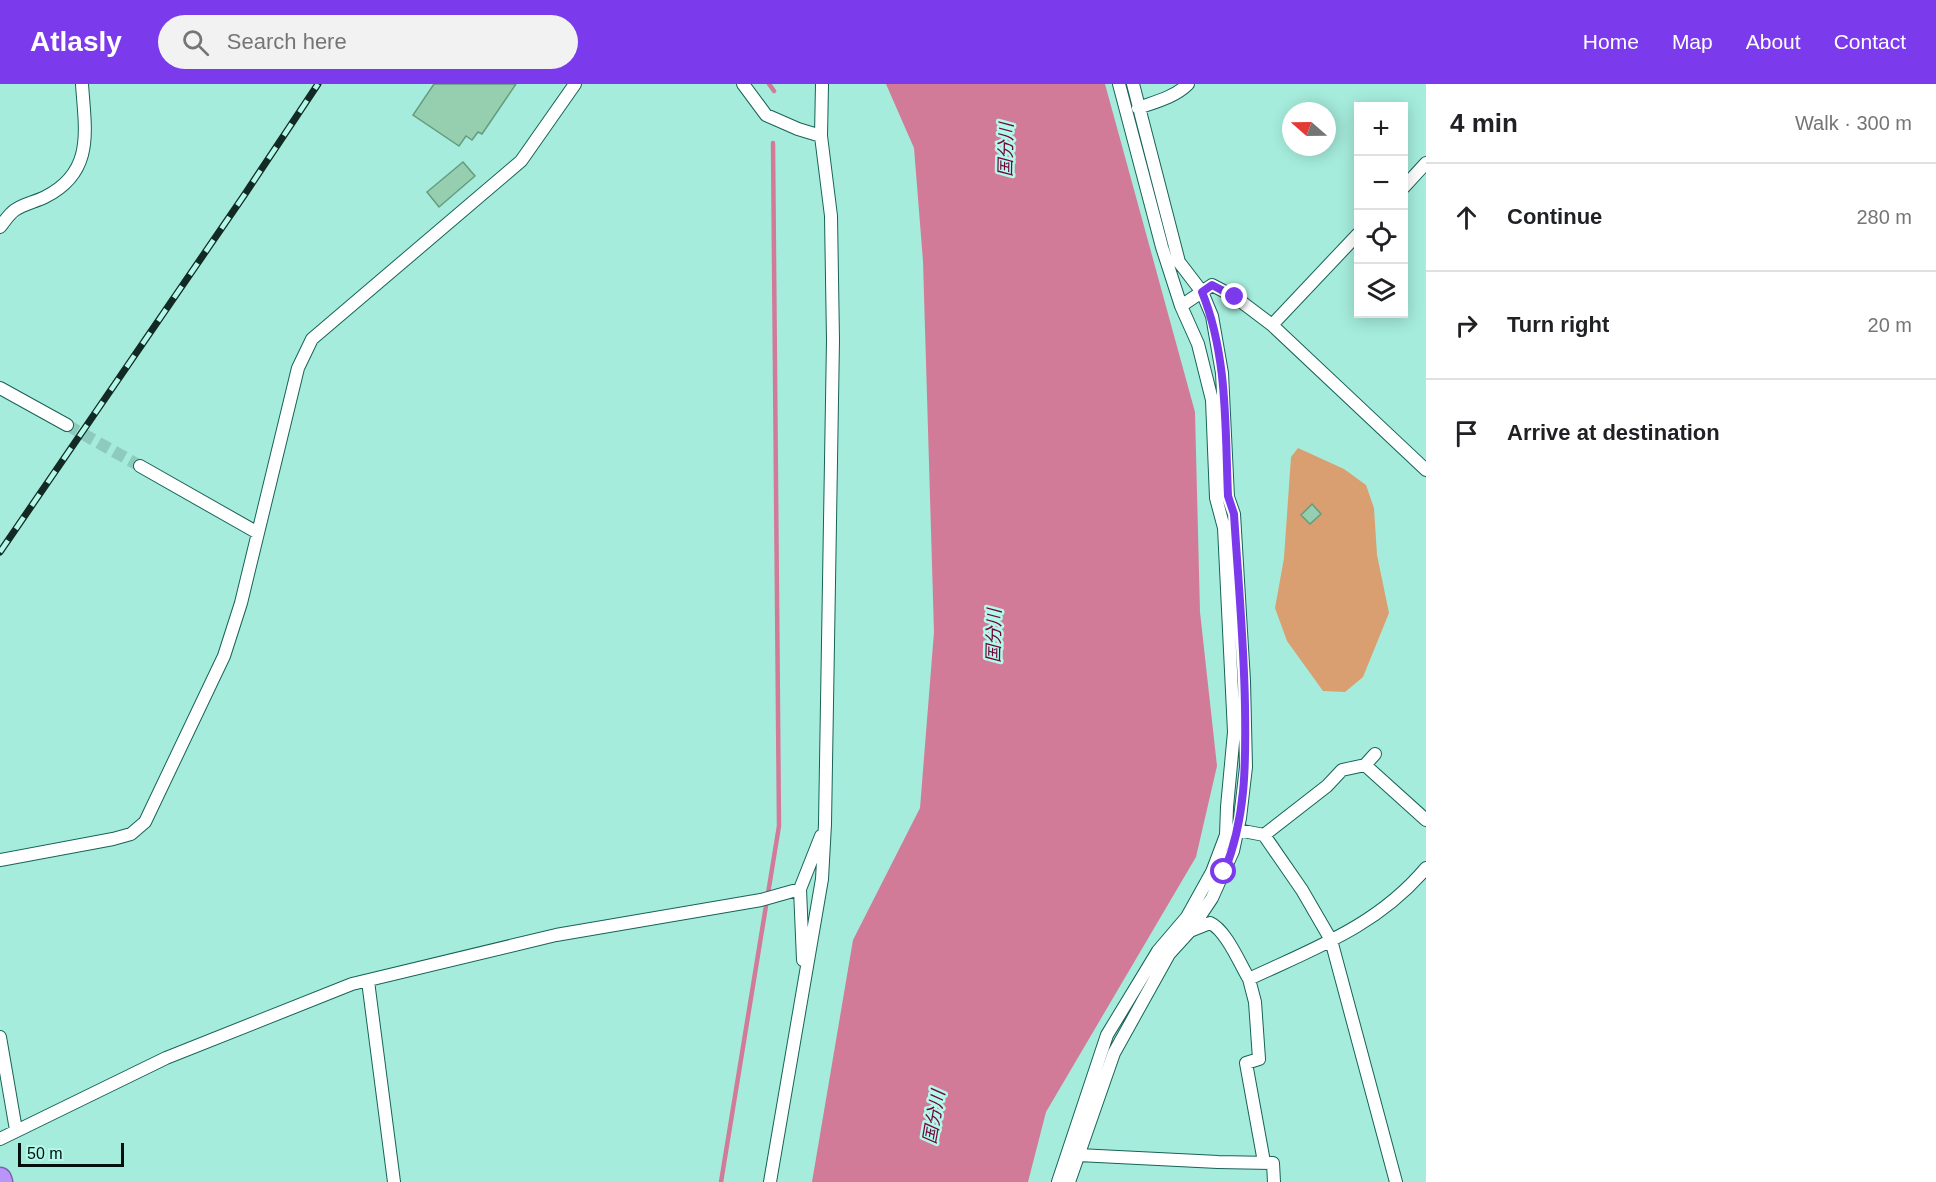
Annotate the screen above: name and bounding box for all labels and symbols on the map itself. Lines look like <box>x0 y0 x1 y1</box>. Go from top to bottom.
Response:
north arrow <box>1282 102 1336 156</box>
water label: 国分川 <box>996 121 1017 177</box>
route end <box>1221 283 1247 309</box>
water label: 国分川 <box>984 607 1005 663</box>
route start <box>1210 858 1236 884</box>
water label: 国分川 <box>919 1087 949 1145</box>
scale bar <box>18 1140 124 1168</box>

